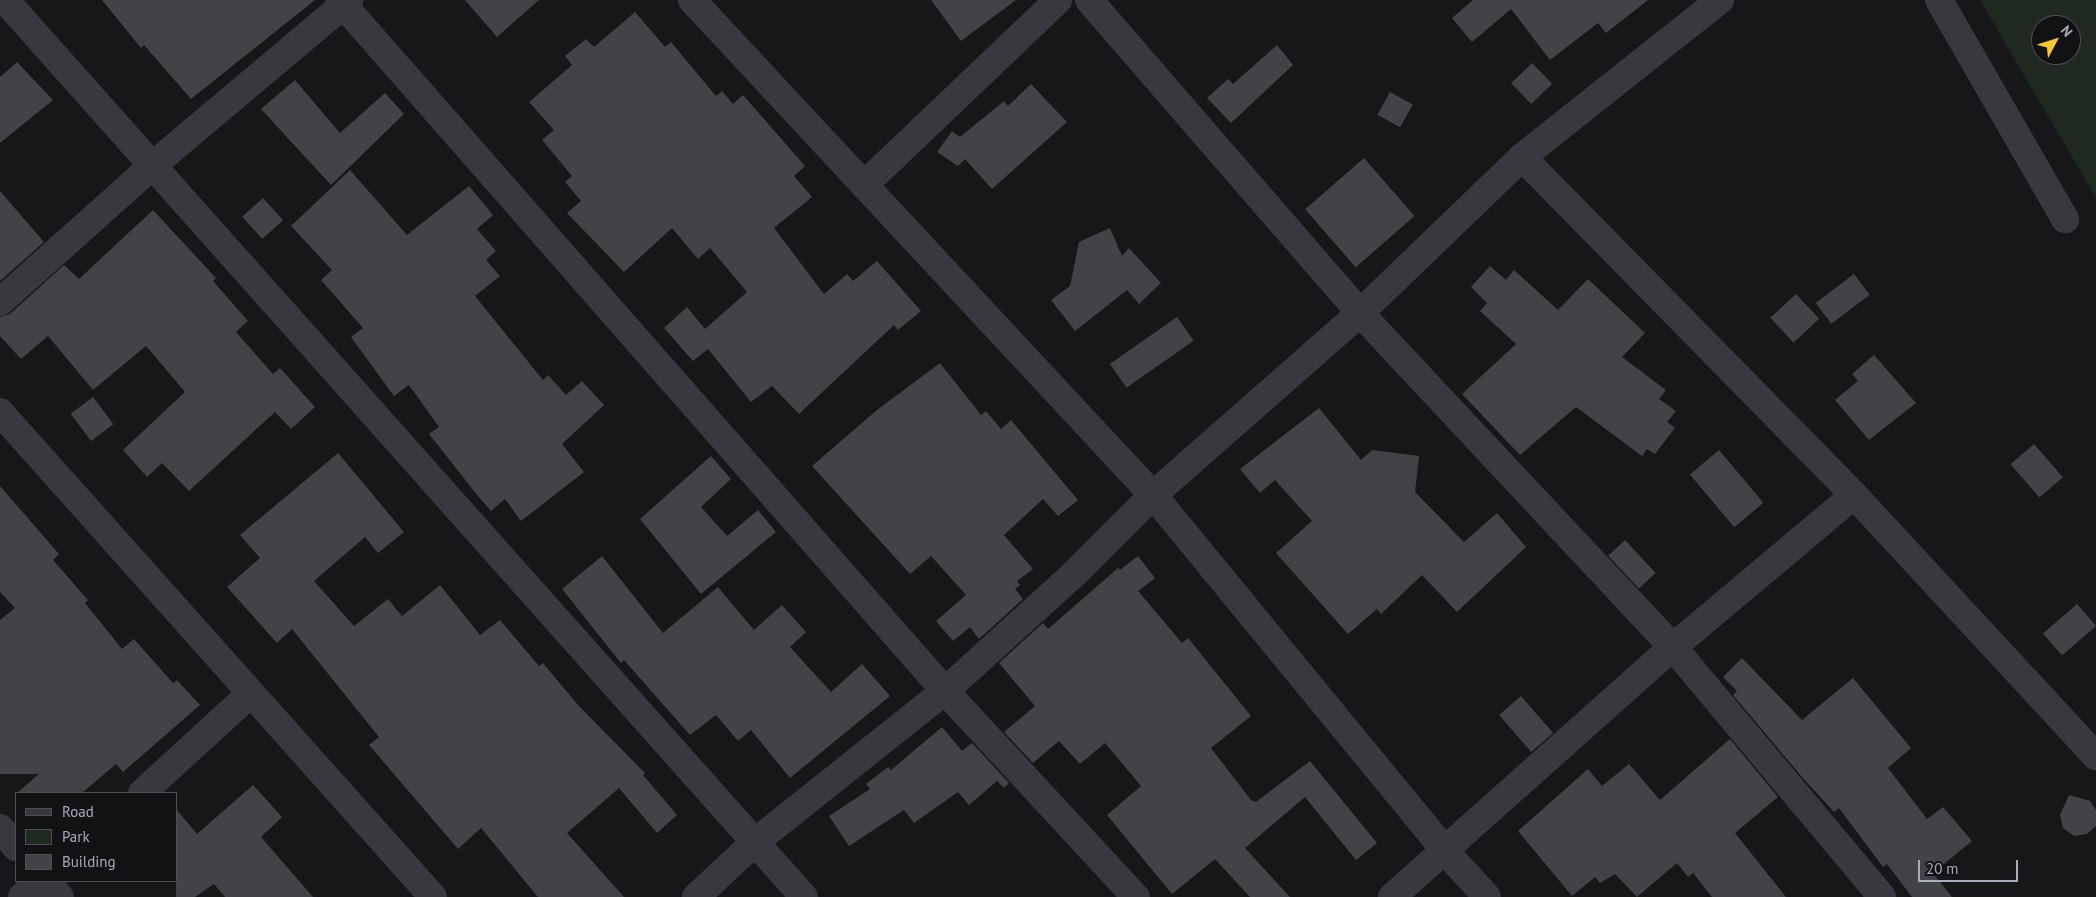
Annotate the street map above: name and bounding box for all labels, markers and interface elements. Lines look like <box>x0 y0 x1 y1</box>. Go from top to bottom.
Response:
north arrow <box>2031 15 2081 65</box>
text: N <box>2057 22 2077 40</box>
legend <box>15 792 178 882</box>
text: Road <box>62 802 94 821</box>
text: Park <box>62 827 90 846</box>
scale bar <box>1921 850 2021 882</box>
text: Building <box>62 852 116 871</box>
text: 20 m <box>1926 859 1959 878</box>

